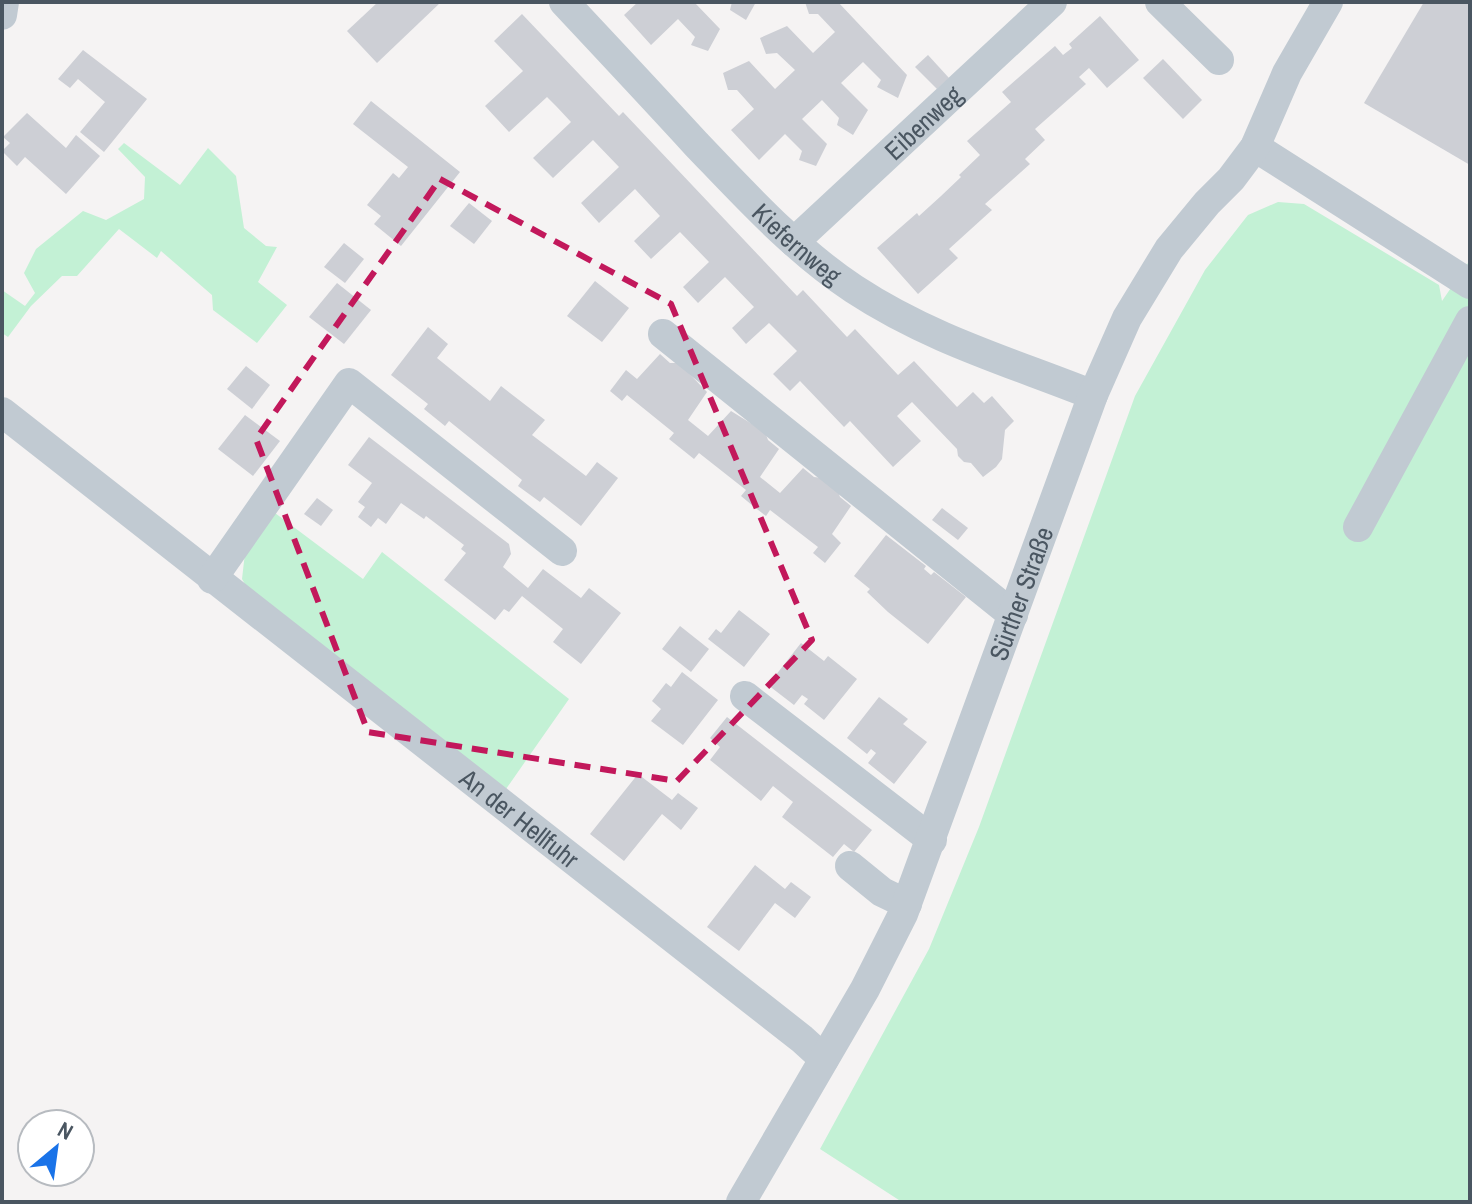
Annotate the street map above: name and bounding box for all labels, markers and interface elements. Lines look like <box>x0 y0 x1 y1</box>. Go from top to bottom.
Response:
street label: Eibenweg <box>876 77 970 167</box>
street label: Kiefernweg <box>745 195 849 292</box>
street label: Sürther Straße <box>980 522 1061 665</box>
street label: An der Hellfuhr <box>452 760 587 876</box>
north arrow <box>16 1108 96 1188</box>
text: N <box>53 1114 79 1147</box>

